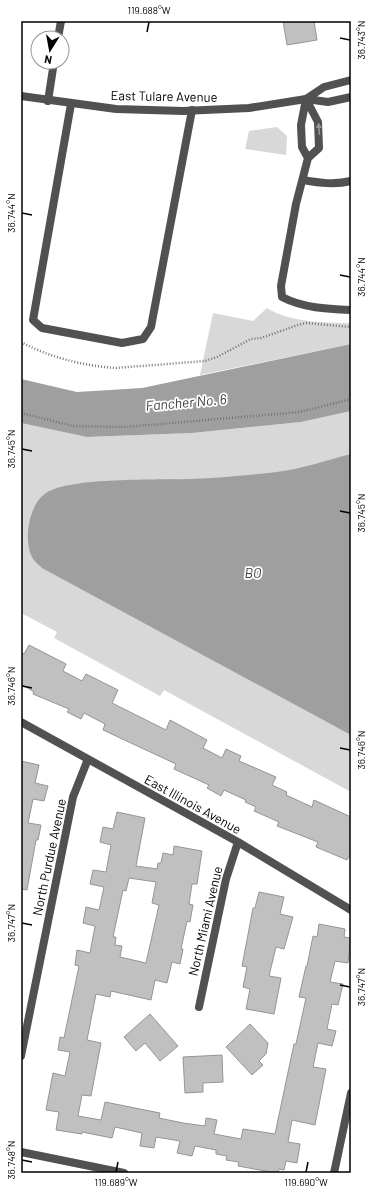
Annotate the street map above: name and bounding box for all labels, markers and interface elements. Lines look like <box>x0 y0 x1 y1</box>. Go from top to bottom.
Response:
text: 119.688°W <box>127 4 171 16</box>
text: 36.743°N <box>355 20 367 60</box>
north arrow <box>30 30 70 70</box>
text: N <box>43 53 53 67</box>
street label: East Tulare Avenue <box>110 87 218 105</box>
one-way arrow <box>316 123 322 135</box>
text: 36.744°N <box>5 193 17 233</box>
text: 36.744°N <box>355 257 367 297</box>
water label: Fancher No. 6 <box>145 390 227 414</box>
text: 36.745°N <box>5 429 17 469</box>
text: 36.745°N <box>355 493 367 533</box>
water label: BO <box>245 564 262 581</box>
text: 36.746°N <box>5 666 17 706</box>
text: 36.746°N <box>355 730 367 770</box>
street label: East Illinois Avenue <box>142 771 244 837</box>
street label: North Purdue Avenue <box>29 797 69 917</box>
street label: North Miami Avenue <box>185 864 225 978</box>
text: 36.747°N <box>5 904 17 942</box>
text: 36.747°N <box>355 968 367 1006</box>
text: 36.748°N <box>5 1140 17 1180</box>
text: 119.689°W <box>94 1176 138 1188</box>
text: 119.690°W <box>284 1176 328 1188</box>

